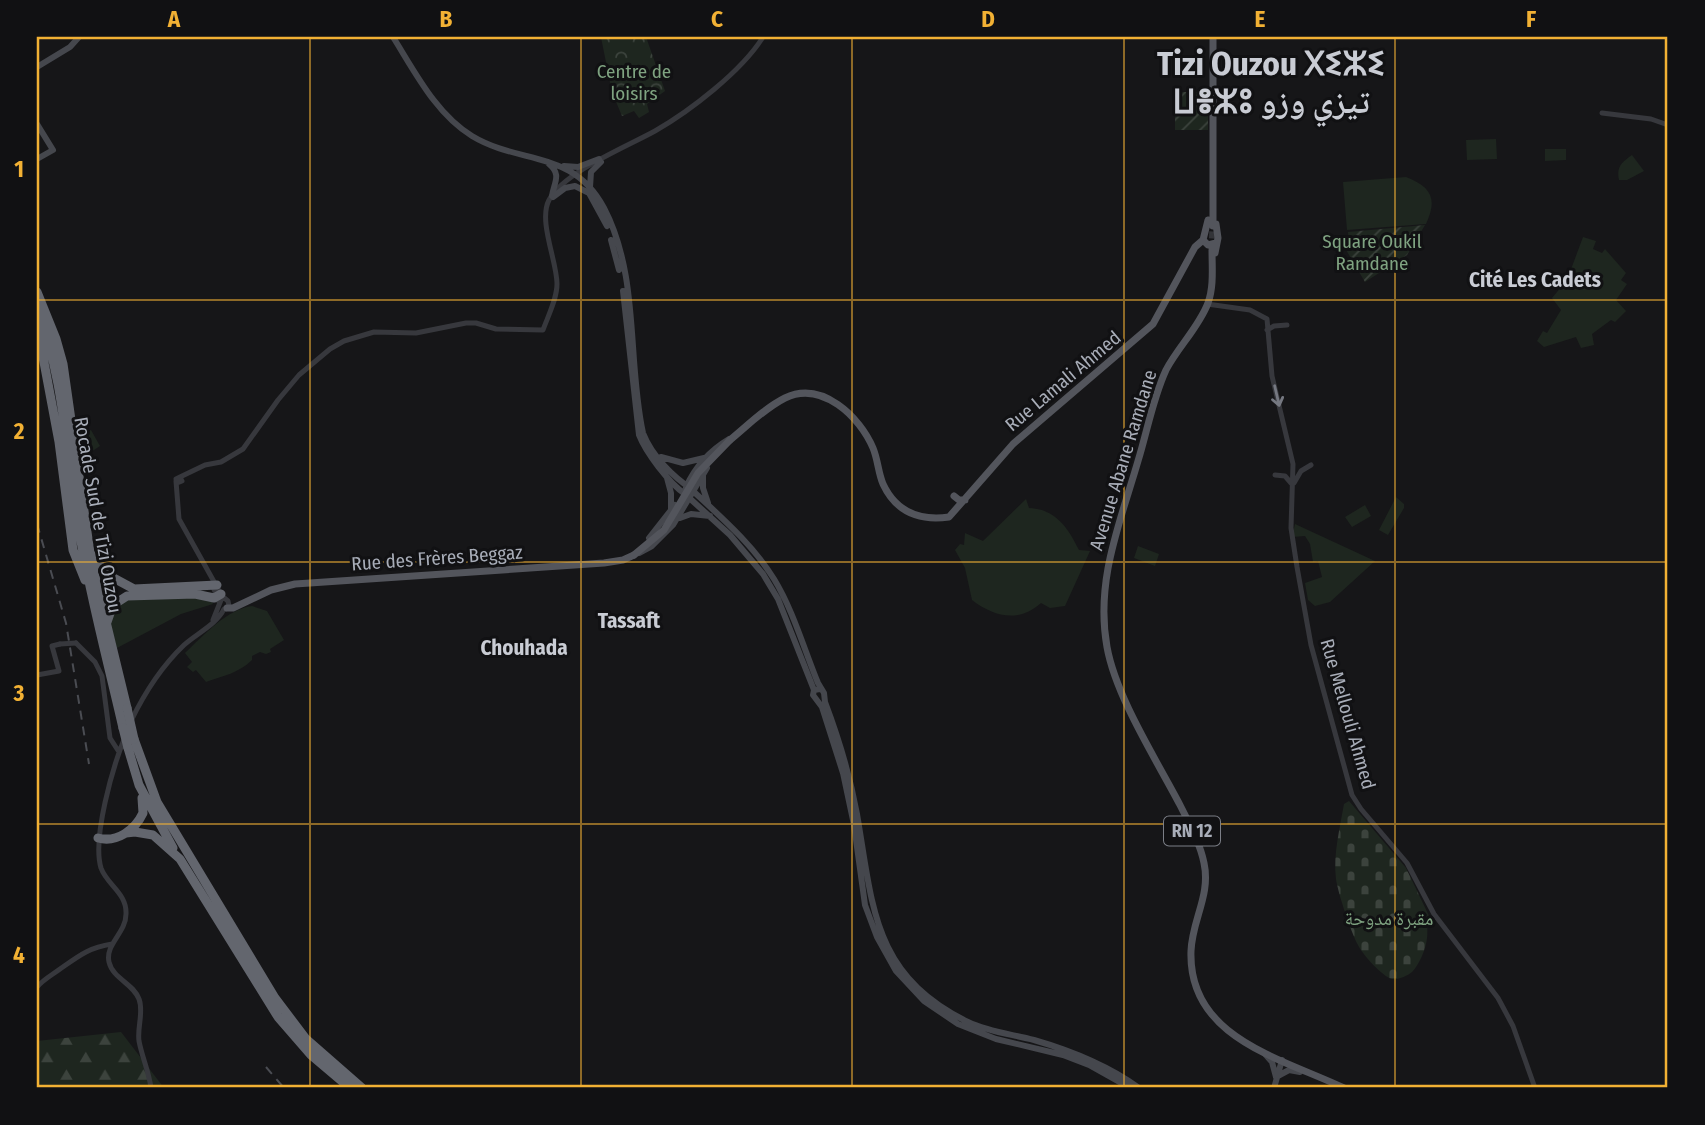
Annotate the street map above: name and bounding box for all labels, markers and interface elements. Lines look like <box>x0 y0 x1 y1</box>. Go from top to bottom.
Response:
text: A <box>167 5 181 33</box>
text: B <box>440 5 453 33</box>
text: C <box>711 5 723 33</box>
text: D <box>981 5 995 33</box>
text: E <box>1255 5 1266 33</box>
text: F <box>1526 5 1536 33</box>
district label: Tizi Ouzou ⵝⵉⵣⵉ ⵡⴻⵣⵓ تيزي وزو <box>1157 44 1385 127</box>
park label: Centre de loisirs <box>597 60 671 105</box>
text: 1 <box>14 155 24 183</box>
park label: Square Oukil Ramdane <box>1322 230 1422 275</box>
district label: Cité Les Cadets <box>1469 267 1601 293</box>
street label: Rue Lamali Ahmed <box>1000 326 1126 436</box>
street label: Avenue Abane Ramdane <box>1085 367 1161 553</box>
one-way arrow <box>1271 385 1284 407</box>
street label: Rocade Sud de Tizi Ouzou <box>69 415 127 615</box>
text: 2 <box>13 417 25 445</box>
street label: Rue des Frères Beggaz <box>351 541 524 575</box>
district label: Tassaft <box>598 608 661 634</box>
district label: Chouhada <box>480 635 568 661</box>
street label: Rue Mellouli Ahmed <box>1316 636 1380 792</box>
text: 3 <box>13 679 25 707</box>
road number: RN 12 <box>1164 816 1220 846</box>
park label: مقبرة مدوحة <box>1345 907 1433 930</box>
text: 4 <box>13 941 25 969</box>

